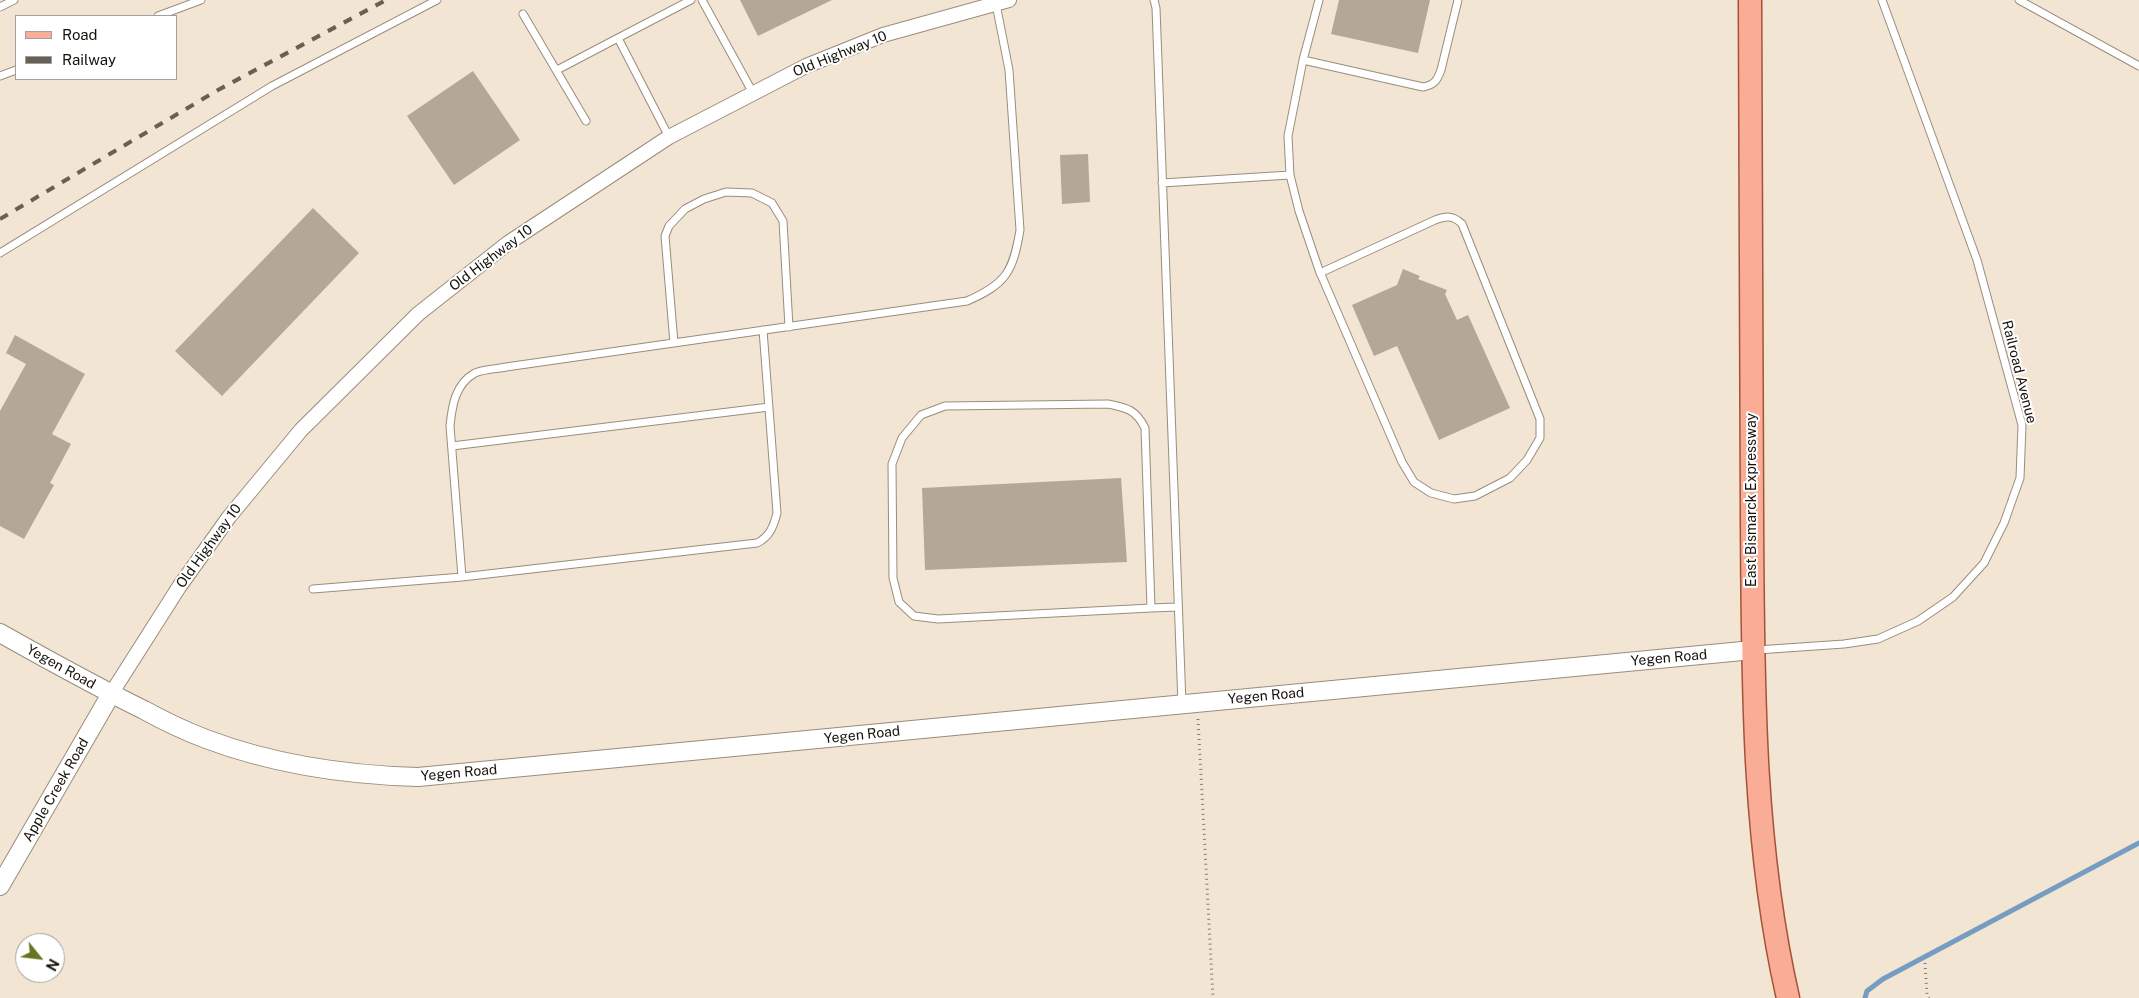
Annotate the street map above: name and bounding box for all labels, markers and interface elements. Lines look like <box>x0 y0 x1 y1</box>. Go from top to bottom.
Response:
legend <box>15 15 178 80</box>
text: Road <box>62 26 98 43</box>
street label: Old Highway 10 <box>791 27 889 81</box>
text: Railway <box>62 51 116 68</box>
street label: Old Highway 10 <box>446 221 536 295</box>
street label: Railroad Avenue <box>1998 319 2040 425</box>
street label: East Bismarck Expressway <box>1744 413 1760 587</box>
street label: Old Highway 10 <box>173 501 245 591</box>
street label: Yegen Road <box>23 641 99 693</box>
street label: Yegen Road <box>1630 646 1708 670</box>
street label: Yegen Road <box>1227 684 1305 708</box>
street label: Yegen Road <box>823 723 901 747</box>
street label: Apple Creek Road <box>19 735 93 845</box>
street label: Yegen Road <box>420 761 498 785</box>
north arrow <box>15 933 65 983</box>
text: N <box>43 956 62 973</box>

